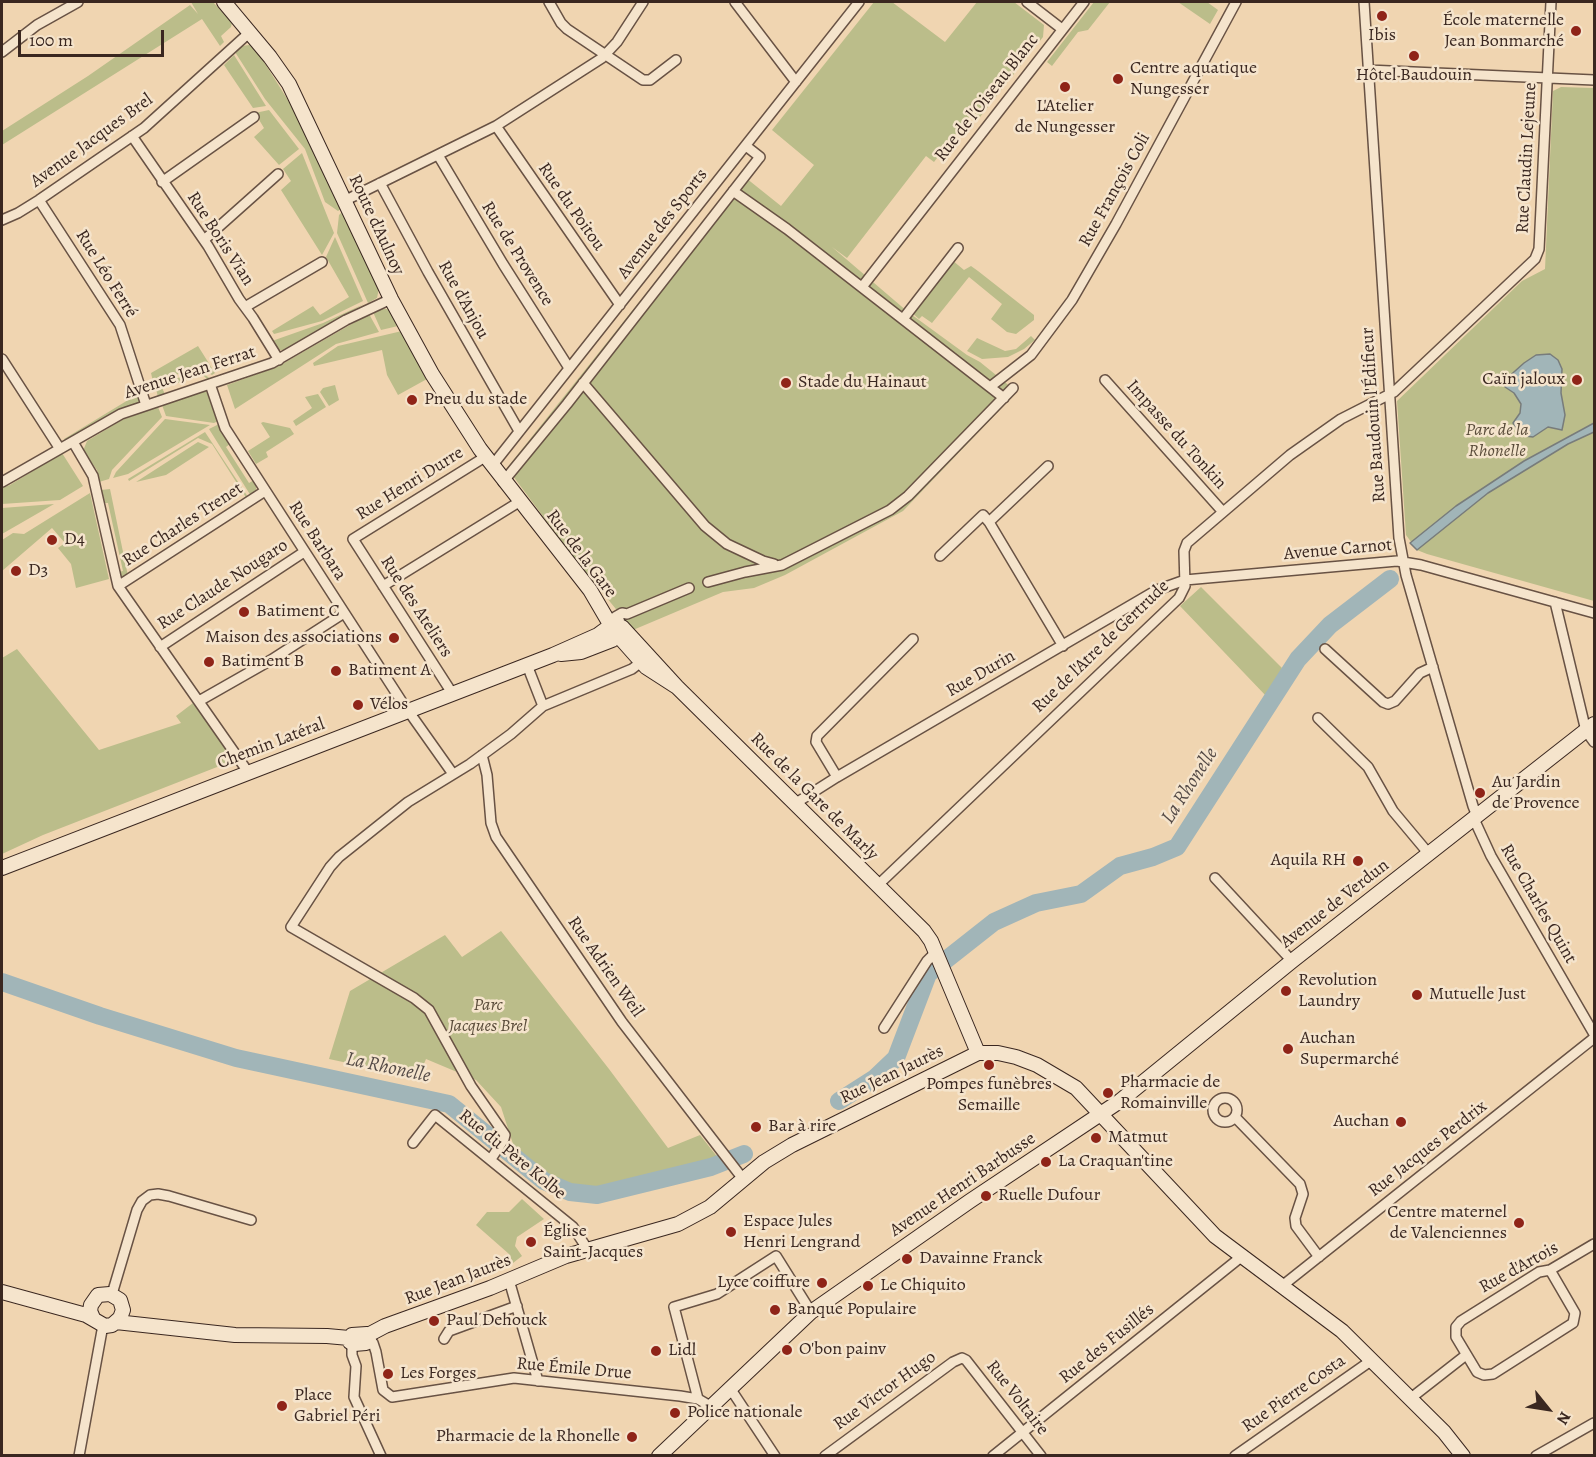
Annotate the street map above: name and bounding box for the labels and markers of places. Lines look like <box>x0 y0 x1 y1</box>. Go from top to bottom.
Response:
marker: Ibis <box>1375 9 1389 23</box>
place label: École maternelle Jean Bonmarché <box>1442 10 1564 52</box>
marker: École maternelle Jean Bonmarché <box>1569 24 1583 38</box>
place label: Ibis <box>1368 25 1396 47</box>
marker: Hôtel Baudouin <box>1407 49 1421 63</box>
place label: Centre aquatique Nungesser <box>1130 58 1257 100</box>
place label: Hôtel Baudouin <box>1356 65 1472 87</box>
marker: Centre aquatique Nungesser <box>1111 72 1125 86</box>
marker: L'Atelier de Nungesser <box>1058 80 1072 94</box>
place label: L'Atelier de Nungesser <box>1015 96 1115 138</box>
place label: Caïn jaloux <box>1482 369 1565 391</box>
place label: Stade du Hainaut <box>798 372 927 394</box>
marker: Caïn jaloux <box>1570 373 1584 387</box>
marker: Stade du Hainaut <box>779 376 793 390</box>
place label: Pneu du stade <box>424 389 527 411</box>
marker: Pneu du stade <box>405 393 419 407</box>
place label: D4 <box>64 529 85 551</box>
marker: D4 <box>45 533 59 547</box>
place label: D3 <box>28 560 48 582</box>
marker: D3 <box>9 564 23 578</box>
place label: Batiment C <box>256 601 340 623</box>
marker: Batiment C <box>237 605 251 619</box>
place label: Maison des associations <box>205 627 382 649</box>
marker: Maison des associations <box>387 631 401 645</box>
place label: Batiment B <box>221 651 304 673</box>
marker: Batiment B <box>202 655 216 669</box>
place label: Batiment A <box>348 660 431 682</box>
marker: Batiment A <box>329 664 343 678</box>
place label: Vélos <box>370 694 408 716</box>
marker: Vélos <box>351 698 365 712</box>
place label: Au Jardin de Provence <box>1492 772 1579 814</box>
marker: Au Jardin de Provence <box>1473 786 1487 800</box>
place label: Aquila RH <box>1271 850 1346 872</box>
marker: Aquila RH <box>1351 854 1365 868</box>
place label: Revolution Laundry <box>1298 970 1377 1012</box>
marker: Revolution Laundry <box>1279 984 1293 998</box>
place label: Mutuelle Just <box>1429 984 1526 1006</box>
marker: Mutuelle Just <box>1410 988 1424 1002</box>
place label: Auchan Supermarché <box>1300 1028 1399 1070</box>
marker: Auchan Supermarché <box>1281 1042 1295 1056</box>
marker: Pompes funèbres Semaille <box>982 1058 996 1072</box>
place label: Pharmacie de Romainville <box>1120 1072 1220 1114</box>
place label: Pompes funèbres Semaille <box>926 1074 1052 1116</box>
marker: Pharmacie de Romainville <box>1101 1086 1115 1100</box>
place label: Auchan <box>1334 1111 1389 1133</box>
marker: Auchan <box>1394 1115 1408 1129</box>
place label: Bar à rire <box>768 1116 836 1138</box>
marker: Bar à rire <box>749 1120 763 1134</box>
place label: Matmut <box>1108 1127 1168 1149</box>
marker: Matmut <box>1089 1131 1103 1145</box>
place label: La Craquan'tine <box>1058 1151 1173 1173</box>
marker: La Craquan'tine <box>1039 1155 1053 1169</box>
place label: Ruelle Dufour <box>998 1185 1100 1207</box>
marker: Ruelle Dufour <box>979 1189 993 1203</box>
place label: Centre maternel de Valenciennes <box>1387 1202 1507 1244</box>
place label: Espace Jules Henri Lengrand <box>743 1211 860 1254</box>
marker: Centre maternel de Valenciennes <box>1512 1216 1526 1230</box>
place label: Église Saint-Jacques <box>543 1221 643 1264</box>
marker: Espace Jules Henri Lengrand <box>724 1225 738 1239</box>
marker: Église Saint-Jacques <box>524 1235 538 1249</box>
place label: Davainne Franck <box>919 1248 1043 1270</box>
marker: Davainne Franck <box>900 1252 914 1266</box>
place label: Lyce coiffure <box>717 1272 810 1294</box>
place label: Le Chiquito <box>880 1275 966 1297</box>
marker: Lyce coiffure <box>815 1276 829 1290</box>
marker: Le Chiquito <box>861 1279 875 1293</box>
place label: Banque Populaire <box>787 1299 917 1321</box>
marker: Banque Populaire <box>768 1303 782 1317</box>
place label: Paul Dehouck <box>446 1310 547 1332</box>
marker: Paul Dehouck <box>427 1314 441 1328</box>
place label: O'bon painv <box>799 1339 886 1361</box>
place label: Lidl <box>668 1340 696 1362</box>
marker: O'bon painv <box>780 1343 794 1357</box>
marker: Lidl <box>649 1344 663 1358</box>
place label: Les Forges <box>400 1363 477 1385</box>
marker: Les Forges <box>381 1367 395 1381</box>
place label: Place Gabriel Péri <box>294 1385 380 1428</box>
marker: Place Gabriel Péri <box>275 1399 289 1413</box>
place label: Police nationale <box>687 1402 802 1424</box>
marker: Police nationale <box>668 1406 682 1420</box>
place label: Pharmacie de la Rhonelle <box>436 1426 620 1448</box>
marker: Pharmacie de la Rhonelle <box>625 1430 639 1444</box>

